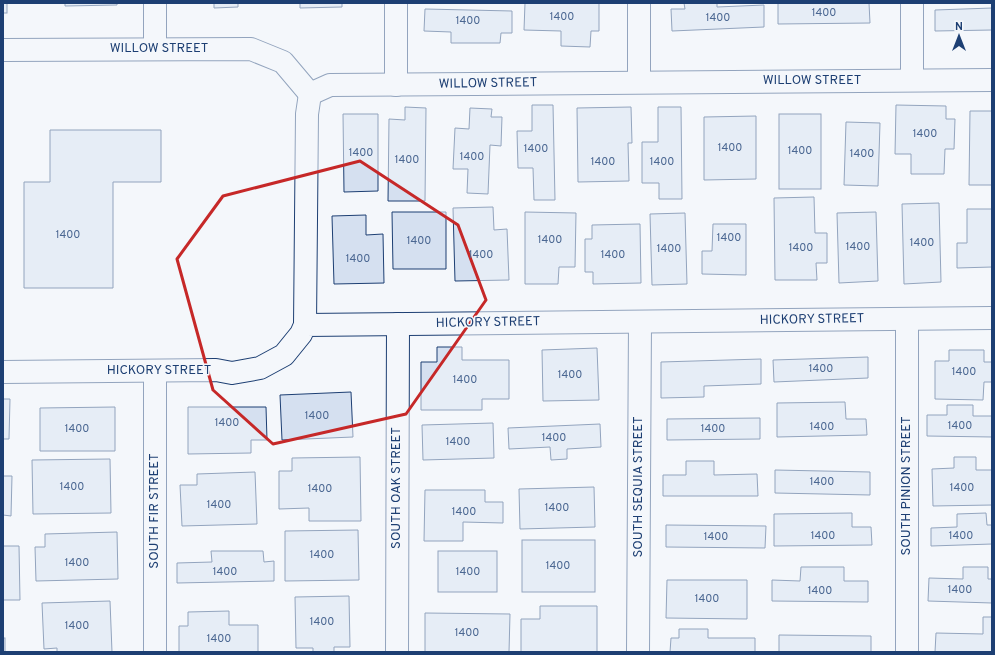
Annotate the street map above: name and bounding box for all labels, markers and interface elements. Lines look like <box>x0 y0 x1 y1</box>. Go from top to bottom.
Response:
house number: 1400 <box>812 6 836 20</box>
house number: 1400 <box>550 10 574 24</box>
house number: 1400 <box>706 11 730 25</box>
house number: 1400 <box>456 14 480 28</box>
north arrow <box>939 16 979 56</box>
text: N <box>955 20 963 34</box>
street label: WILLOW STREET <box>110 41 208 57</box>
street label: WILLOW STREET <box>763 73 861 89</box>
street label: WILLOW STREET <box>439 75 537 93</box>
house number: 1400 <box>913 127 937 141</box>
house number: 1400 <box>718 141 742 155</box>
house number: 1400 <box>524 142 548 156</box>
house number: 1400 <box>788 144 812 158</box>
house number: 1400 <box>349 146 373 160</box>
house number: 1400 <box>850 147 874 161</box>
house number: 1400 <box>460 150 484 164</box>
house number: 1400 <box>395 153 419 167</box>
house number: 1400 <box>591 155 615 169</box>
house number: 1400 <box>650 155 674 169</box>
house number: 1400 <box>56 228 80 242</box>
house number: 1400 <box>717 231 741 245</box>
house number: 1400 <box>538 233 562 247</box>
house number: 1400 <box>407 234 431 248</box>
house number: 1400 <box>910 236 934 250</box>
house number: 1400 <box>846 240 870 254</box>
house number: 1400 <box>789 241 813 255</box>
house number: 1400 <box>657 242 681 256</box>
house number: 1400 <box>469 248 493 262</box>
house number: 1400 <box>601 248 625 262</box>
house number: 1400 <box>346 252 370 266</box>
street label: HICKORY STREET <box>760 311 864 329</box>
street label: HICKORY STREET <box>436 314 540 332</box>
house number: 1400 <box>809 362 833 376</box>
street label: HICKORY STREET <box>107 363 211 379</box>
house number: 1400 <box>952 365 976 379</box>
house number: 1400 <box>558 368 582 382</box>
house number: 1400 <box>453 373 477 387</box>
house number: 1400 <box>305 409 329 423</box>
house number: 1400 <box>215 416 239 430</box>
street label: SOUTH SEQUIA STREET <box>631 416 647 558</box>
street label: SOUTH PINION STREET <box>899 417 915 555</box>
house number: 1400 <box>948 419 972 433</box>
house number: 1400 <box>810 420 834 434</box>
house number: 1400 <box>65 422 89 436</box>
house number: 1400 <box>701 422 725 436</box>
street label: SOUTH OAK STREET <box>389 427 405 549</box>
house number: 1400 <box>542 431 566 445</box>
house number: 1400 <box>446 435 470 449</box>
street label: SOUTH FIR STREET <box>147 453 163 569</box>
house number: 1400 <box>810 475 834 489</box>
house number: 1400 <box>60 480 84 494</box>
house number: 1400 <box>950 481 974 495</box>
house number: 1400 <box>308 482 332 496</box>
house number: 1400 <box>207 498 231 512</box>
house number: 1400 <box>545 501 569 515</box>
house number: 1400 <box>452 505 476 519</box>
house number: 1400 <box>811 529 835 543</box>
house number: 1400 <box>949 529 973 543</box>
house number: 1400 <box>704 530 728 544</box>
house number: 1400 <box>310 548 334 562</box>
house number: 1400 <box>65 556 89 570</box>
house number: 1400 <box>546 559 570 573</box>
house number: 1400 <box>213 565 237 579</box>
house number: 1400 <box>456 565 480 579</box>
house number: 1400 <box>948 583 972 597</box>
house number: 1400 <box>808 584 832 598</box>
house number: 1400 <box>695 592 719 606</box>
house number: 1400 <box>310 615 334 629</box>
house number: 1400 <box>65 619 89 633</box>
house number: 1400 <box>455 626 479 640</box>
house number: 1400 <box>207 632 231 646</box>

